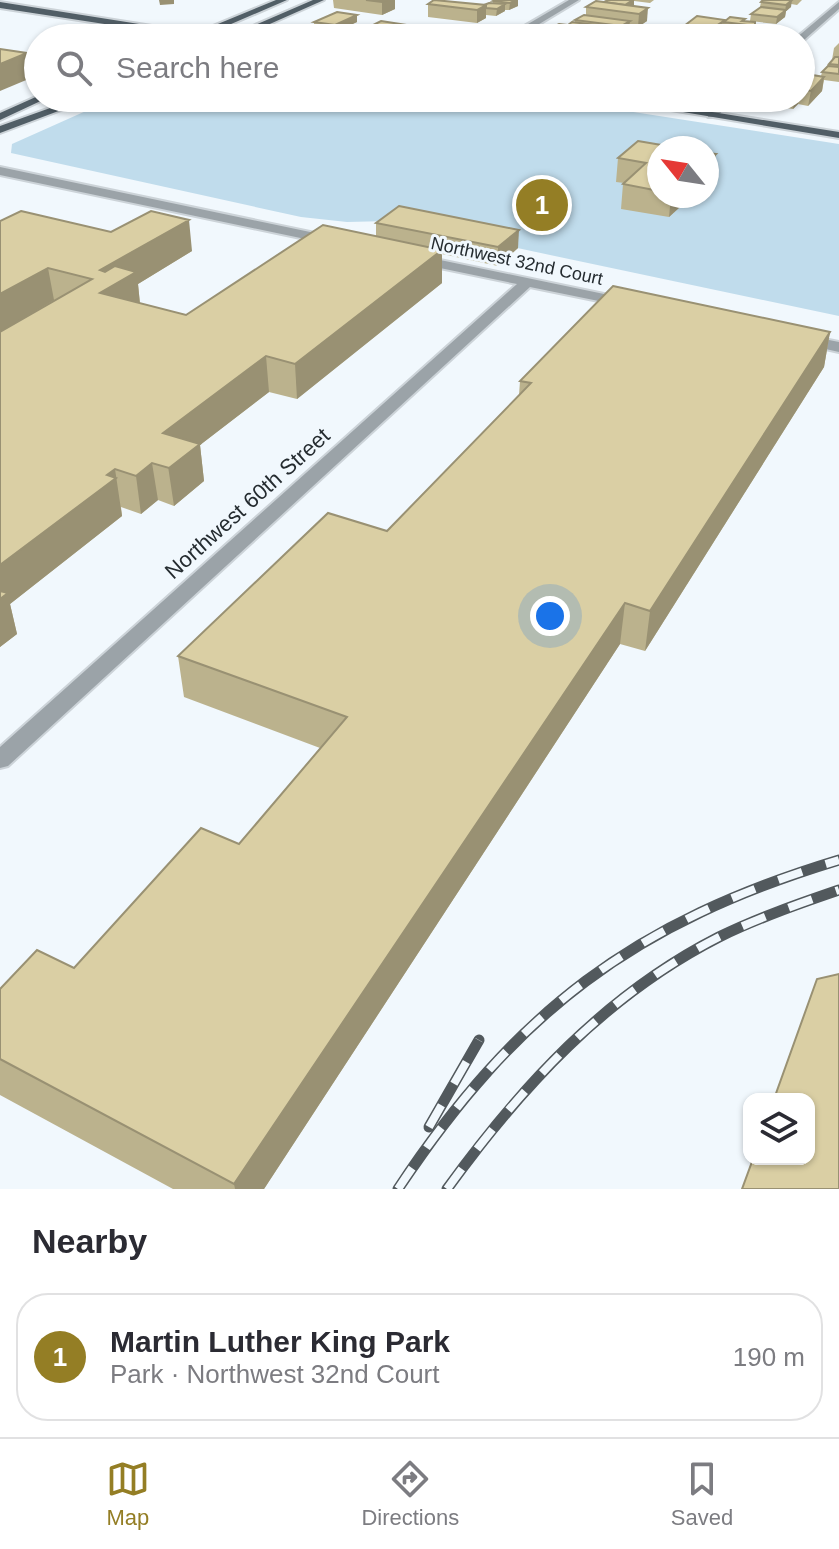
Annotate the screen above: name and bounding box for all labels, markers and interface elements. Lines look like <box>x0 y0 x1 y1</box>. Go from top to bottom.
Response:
search box <box>24 24 815 112</box>
icon: search <box>52 46 96 90</box>
text: Search here <box>116 51 279 84</box>
north arrow <box>647 136 719 208</box>
pin: 1 <box>516 175 568 235</box>
street label: Northwest 32nd Court <box>429 233 605 289</box>
street label: Northwest 60th Street <box>160 423 335 584</box>
your location <box>530 596 570 636</box>
map controls <box>743 1093 815 1165</box>
button: layers <box>743 1093 815 1165</box>
text: Nearby <box>32 1222 147 1260</box>
text: Martin Luther King Park <box>110 1325 450 1358</box>
text: 1 <box>53 1342 67 1372</box>
text: 190 m <box>733 1342 805 1372</box>
text: Park · Northwest 32nd Court <box>110 1359 439 1389</box>
tab: Map <box>106 1457 150 1531</box>
tab: Directions <box>361 1457 459 1531</box>
tab: Saved <box>671 1457 733 1531</box>

